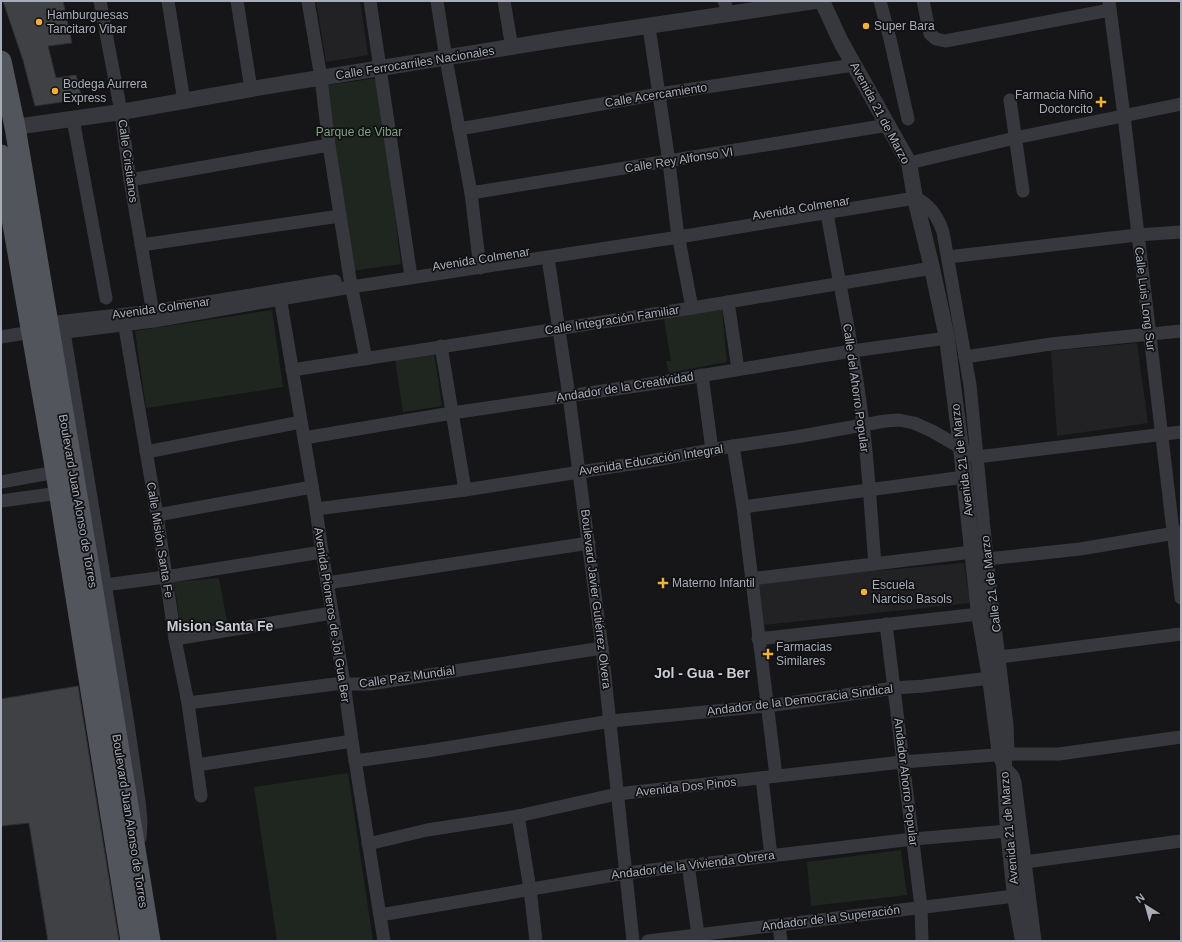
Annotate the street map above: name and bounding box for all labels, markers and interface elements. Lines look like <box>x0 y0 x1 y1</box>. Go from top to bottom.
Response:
place label: Hamburguesas Tancitaro Vibar <box>47 8 128 36</box>
marker: Hamburguesas Tancitaro Vibar <box>34 17 44 27</box>
place label: Super Bara <box>874 19 935 33</box>
marker: Super Bara <box>861 21 871 31</box>
street label: Calle Ferrocarriles Nacionales <box>335 44 495 82</box>
street label: Avenida 21 de Marzo <box>847 60 913 167</box>
place label: Bodega Aurrera Express <box>63 77 147 105</box>
street label: Calle Acercamiento <box>604 80 708 110</box>
marker: Bodega Aurrera Express <box>50 86 60 96</box>
place label: Farmacia Niño Doctorcito <box>1015 88 1093 116</box>
marker: Farmacia Niño Doctorcito <box>1096 97 1106 107</box>
street label: Calle Cristianos <box>115 118 141 204</box>
park label: Parque de Vibar <box>316 125 402 139</box>
street label: Calle Rey Alfonso VI <box>624 145 734 175</box>
street label: Avenida Colmenar <box>751 193 851 223</box>
street label: Avenida Colmenar <box>431 244 531 274</box>
street label: Calle Luis Long Sur <box>1132 246 1158 352</box>
street label: Avenida Colmenar <box>111 294 211 322</box>
street label: Calle Integración Familiar <box>544 302 680 338</box>
street label: Calle del Ahorro Popular <box>840 323 872 453</box>
street label: Andador de la Creatividad <box>555 369 695 405</box>
street label: Avenida 21 de Marzo <box>948 403 976 517</box>
street label: Boulevard Juan Alonso de Torres <box>56 413 100 589</box>
street label: Avenida Educación Integral <box>578 442 724 478</box>
street label: Calle Misión Santa Fe <box>144 481 176 599</box>
street label: Boulevard Javier Gutiérrez Olvera <box>578 508 614 690</box>
street label: Avenida Pioneros de Jol Gua Ber <box>311 526 353 704</box>
street label: Calle 21 de Marzo <box>978 534 1004 633</box>
place label: Materno Infantil <box>672 576 755 590</box>
marker: Materno Infantil <box>657 577 669 589</box>
place label: Escuela Narciso Basols <box>872 578 952 606</box>
marker: Escuela Narciso Basols <box>859 587 869 597</box>
district label: Mision Santa Fe <box>167 618 273 634</box>
place label: Farmacias Similares <box>776 640 832 668</box>
marker: Farmacias Similares <box>763 649 773 659</box>
street label: Calle Paz Mundial <box>358 663 456 691</box>
district label: Jol - Gua - Ber <box>654 665 750 681</box>
street label: Andador de la Democracia Sindical <box>706 682 894 718</box>
street label: Andador Ahorro Popular <box>891 717 921 847</box>
street label: Boulevard Juan Alonso de Torres <box>109 733 151 909</box>
street label: Avenida 21 de Marzo <box>997 771 1021 885</box>
street label: Avenida Dos Pinos <box>635 775 737 799</box>
street label: Andador de la Vivienda Obrera <box>610 848 776 882</box>
north arrow <box>1126 886 1166 926</box>
text: N <box>1133 891 1147 905</box>
street label: Andador de la Superación <box>761 903 901 933</box>

